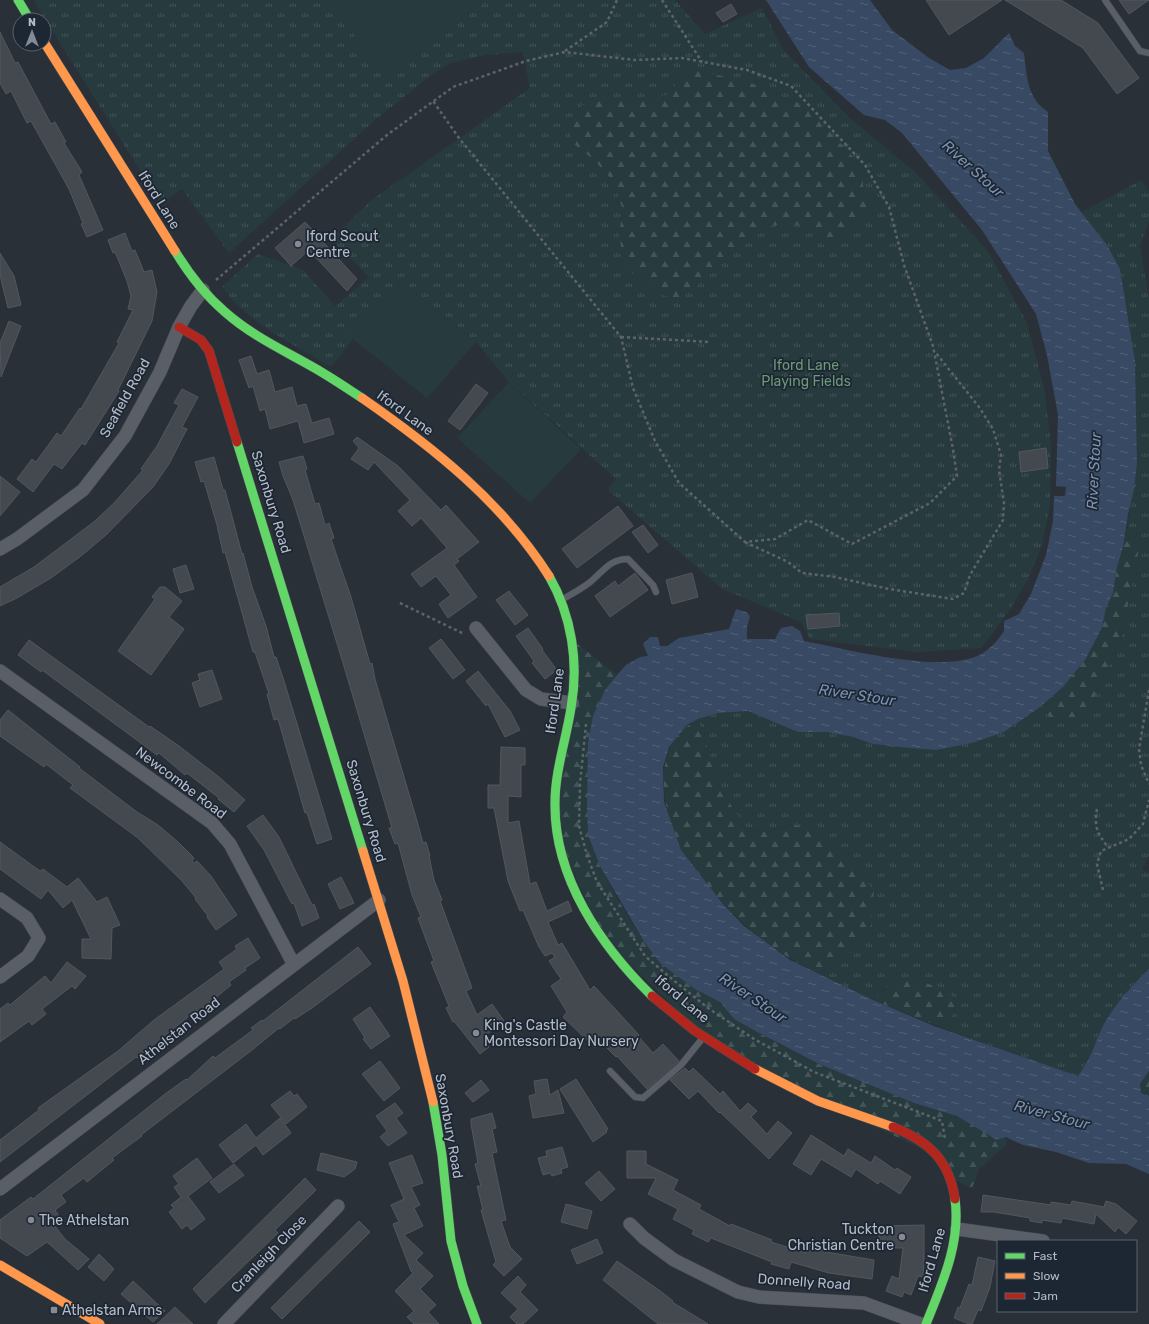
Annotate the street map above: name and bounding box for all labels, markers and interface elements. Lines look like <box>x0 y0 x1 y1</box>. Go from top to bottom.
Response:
north arrow <box>12 12 52 52</box>
text: N <box>28 16 36 29</box>
water label: River Stour <box>938 136 1009 202</box>
street label: Iford Lane <box>134 168 184 233</box>
place label: Iford Scout Centre <box>306 228 379 261</box>
marker: Iford Scout Centre <box>293 239 303 249</box>
street label: Seafield Road <box>96 355 154 441</box>
park label: Iford Lane Playing Fields <box>761 357 851 390</box>
street label: Iford Lane <box>373 387 437 439</box>
water label: River Stour <box>1083 431 1105 510</box>
street label: Saxonbury Road <box>247 449 295 555</box>
street label: Iford Lane <box>542 667 568 735</box>
water label: River Stour <box>817 680 898 710</box>
street label: Newcombe Road <box>132 743 230 823</box>
street label: Saxonbury Road <box>342 758 390 864</box>
water label: River Stour <box>716 969 791 1028</box>
street label: Iford Lane <box>651 971 713 1027</box>
street label: Athelstan Road <box>134 994 224 1068</box>
place label: King's Castle Montessori Day Nursery <box>484 1017 639 1050</box>
marker: King's Castle Montessori Day Nursery <box>471 1028 481 1038</box>
street label: Saxonbury Road <box>431 1072 467 1180</box>
water label: River Stour <box>1012 1096 1093 1134</box>
place label: The Athelstan <box>39 1212 129 1229</box>
street label: Cranleigh Close <box>228 1212 310 1296</box>
marker: The Athelstan <box>26 1215 36 1225</box>
place label: Tuckton Christian Centre <box>788 1221 894 1254</box>
street label: Iford Lane <box>915 1226 949 1294</box>
marker: Tuckton Christian Centre <box>897 1232 907 1242</box>
legend <box>997 1240 1137 1312</box>
text: Fast <box>1033 1249 1057 1263</box>
text: Slow <box>1033 1269 1060 1283</box>
street label: Donnelly Road <box>757 1270 851 1294</box>
text: Jam <box>1033 1289 1058 1303</box>
place label: Athelstan Arms <box>62 1302 162 1319</box>
marker: Athelstan Arms <box>49 1305 59 1315</box>

